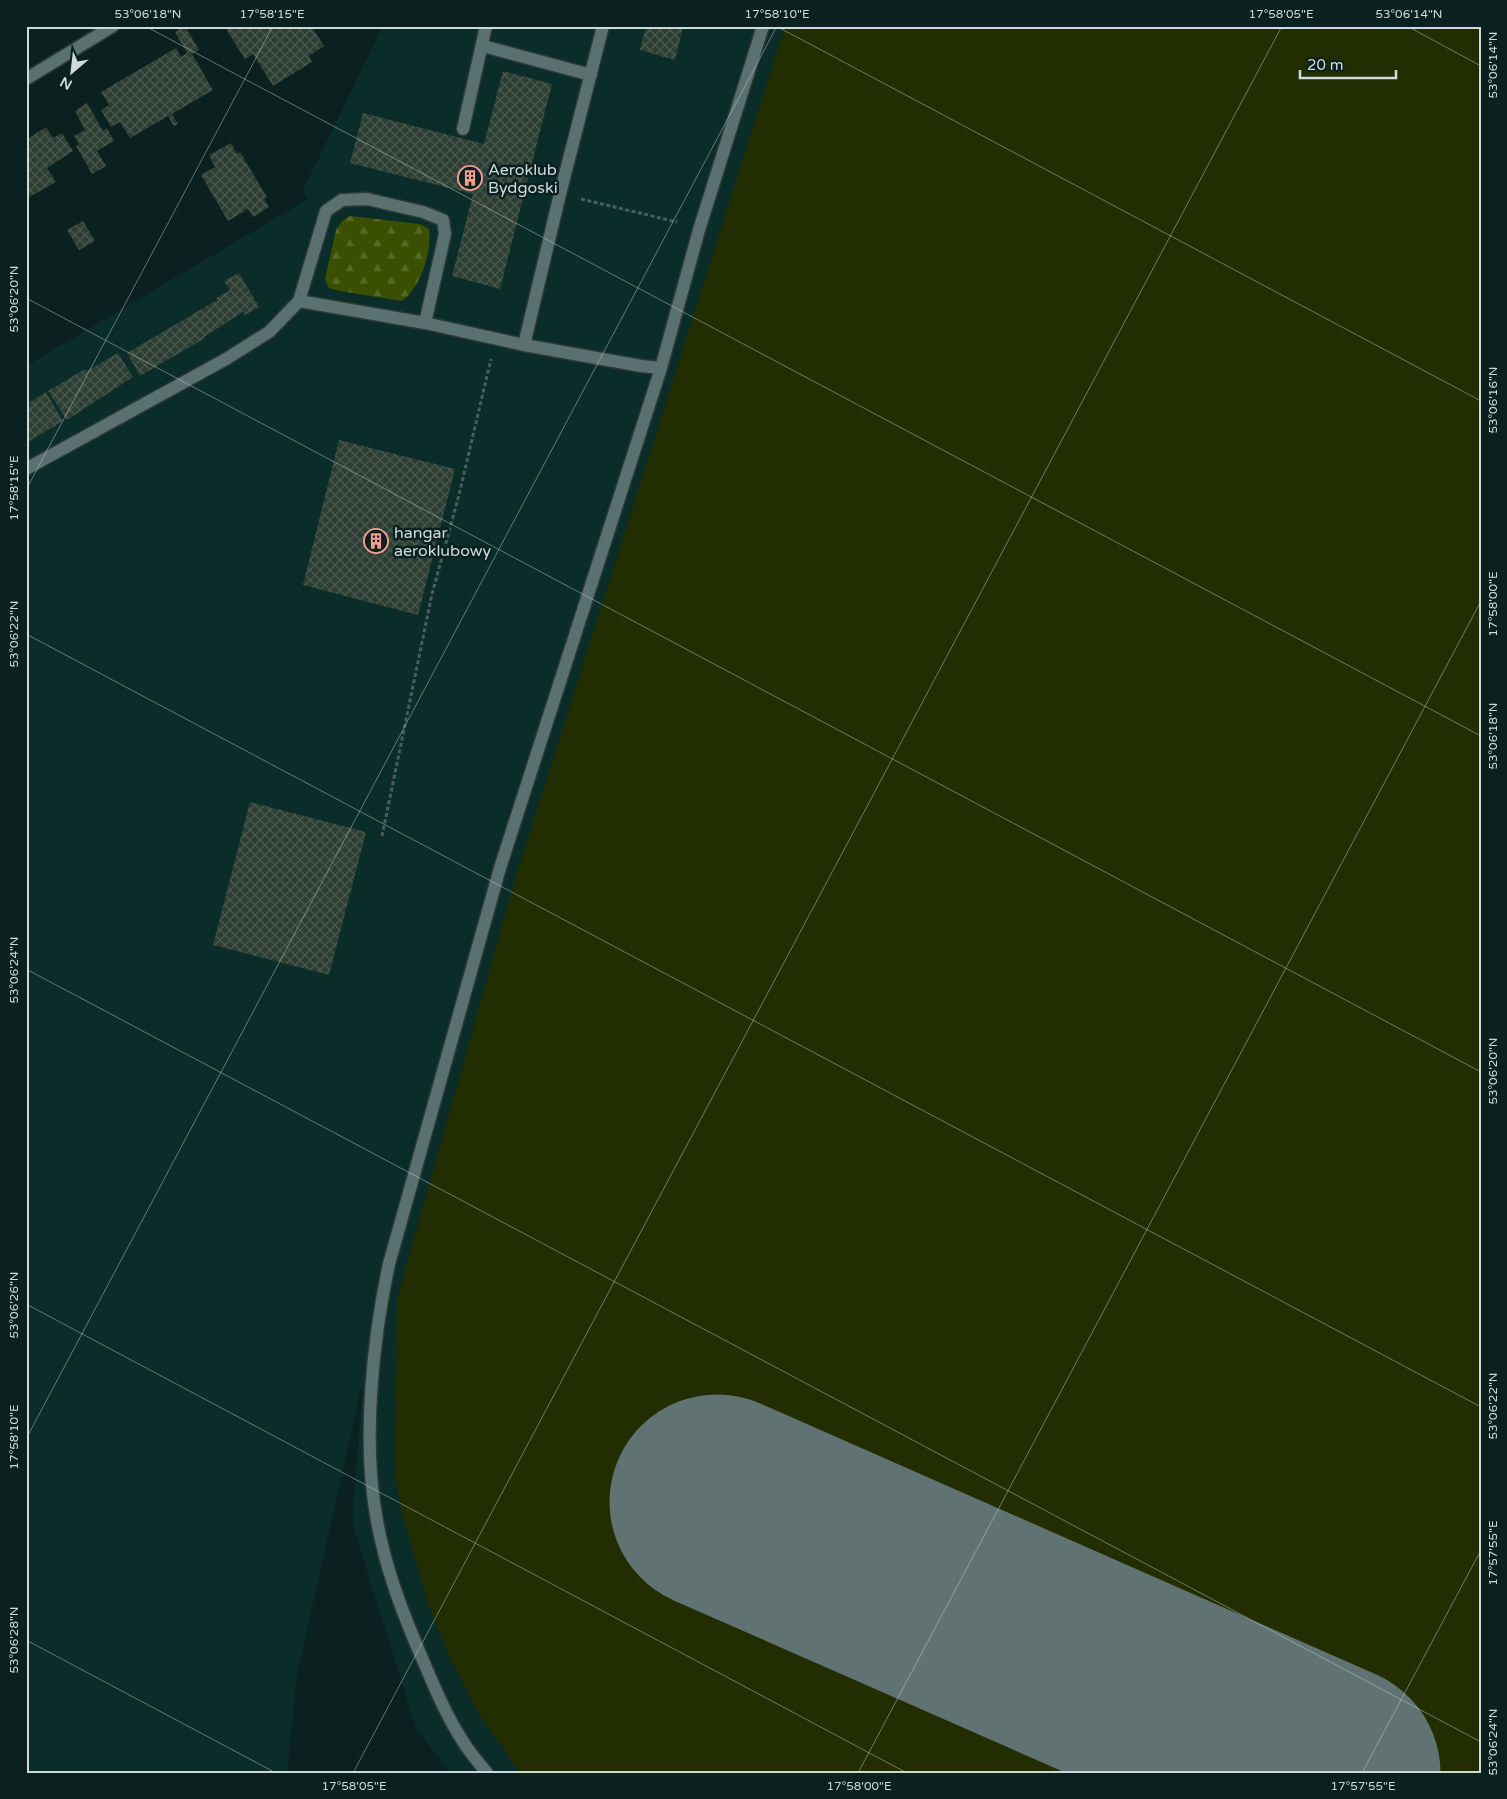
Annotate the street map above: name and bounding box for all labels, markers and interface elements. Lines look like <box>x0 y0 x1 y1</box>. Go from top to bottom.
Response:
text: 53°06'18"N <box>115 7 182 21</box>
text: 17°58'15"E <box>239 7 305 21</box>
text: 17°58'10"E <box>744 7 810 21</box>
text: 17°58'05"E <box>1248 7 1314 21</box>
text: 53°06'14"N <box>1376 7 1443 21</box>
text: 53°06'14"N <box>1486 32 1500 99</box>
north arrow <box>48 48 98 98</box>
scale bar <box>1300 48 1396 80</box>
text: 20 m <box>1307 56 1344 74</box>
text: N <box>57 73 75 93</box>
place label: Aeroklub Bydgoski <box>488 160 558 198</box>
building icon: Aeroklub Bydgoski <box>457 165 483 191</box>
text: 53°06'20"N <box>7 266 21 333</box>
text: 53°06'16"N <box>1486 367 1500 434</box>
text: 17°58'15"E <box>7 455 21 521</box>
place label: hangar aeroklubowy <box>394 523 491 561</box>
building icon: hangar aeroklubowy <box>363 528 389 554</box>
text: 17°58'00"E <box>1486 571 1500 637</box>
text: 53°06'22"N <box>7 601 21 668</box>
text: 53°06'18"N <box>1486 703 1500 770</box>
text: 53°06'24"N <box>7 937 21 1004</box>
text: 53°06'20"N <box>1486 1038 1500 1105</box>
text: 53°06'26"N <box>7 1272 21 1339</box>
text: 53°06'22"N <box>1486 1373 1500 1440</box>
text: 17°58'10"E <box>7 1404 21 1470</box>
text: 17°57'55"E <box>1486 1520 1500 1586</box>
text: 53°06'28"N <box>7 1607 21 1674</box>
text: 53°06'24"N <box>1486 1709 1500 1776</box>
text: 17°58'05"E <box>321 1779 387 1793</box>
text: 17°58'00"E <box>826 1779 892 1793</box>
text: 17°57'55"E <box>1330 1779 1396 1793</box>

